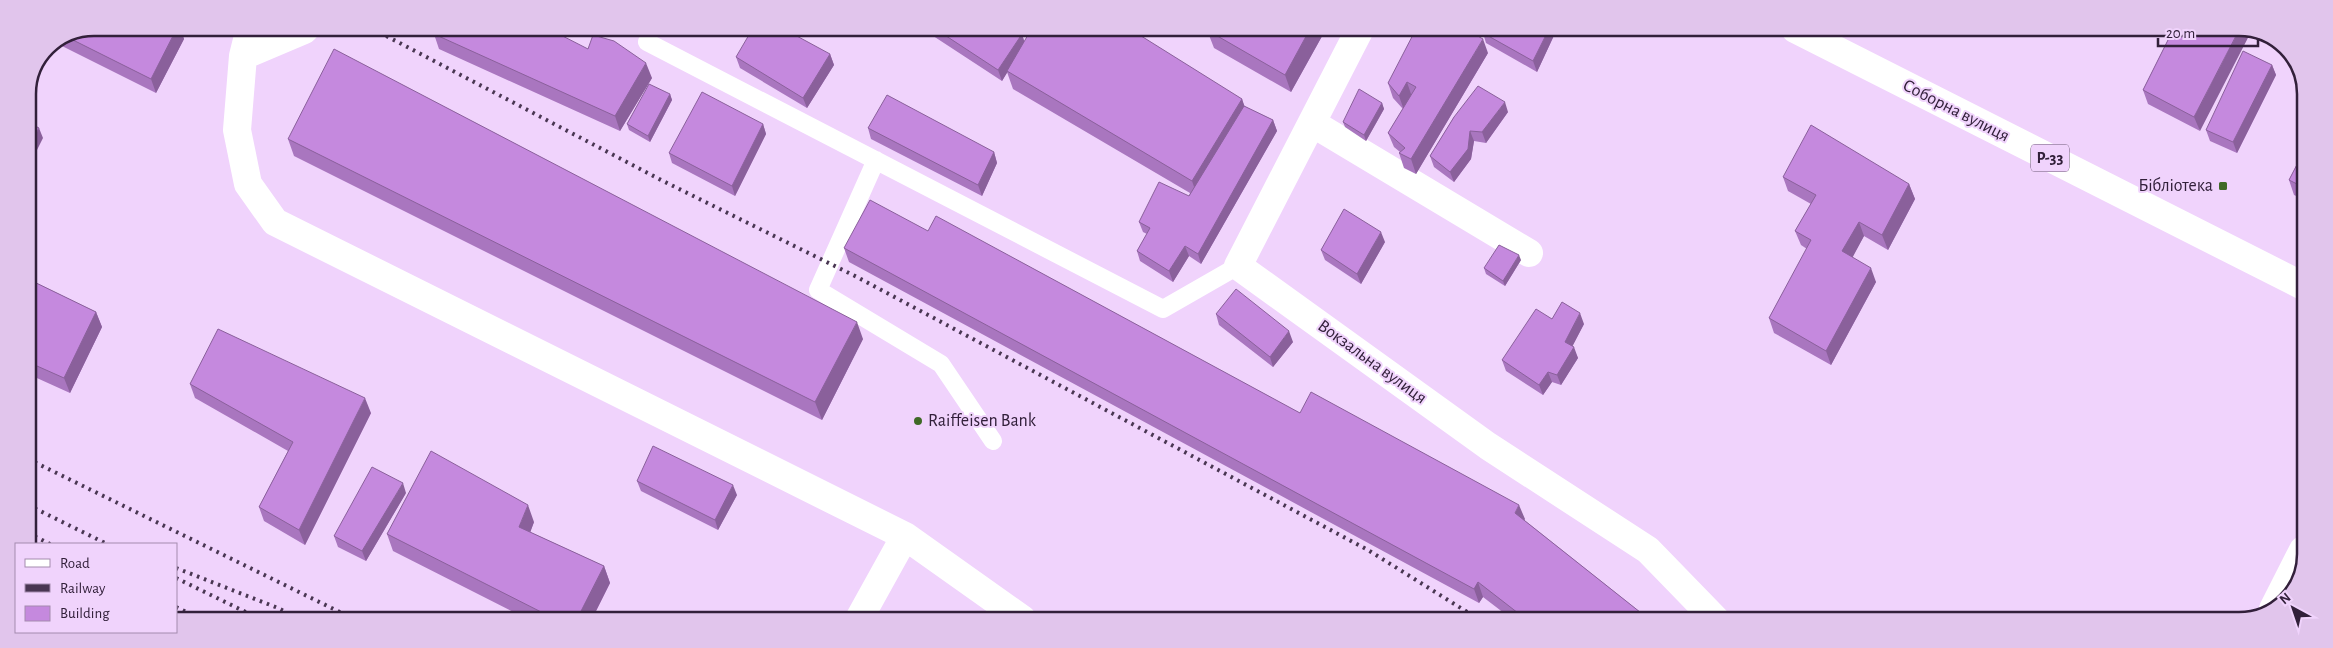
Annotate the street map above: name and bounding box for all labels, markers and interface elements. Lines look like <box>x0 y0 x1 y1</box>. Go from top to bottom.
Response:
scale bar <box>2158 15 2258 47</box>
text: 20 m <box>2166 26 2195 41</box>
street label: Соборна вулиця <box>1900 75 2013 146</box>
road number: Р-33 <box>2031 144 2069 172</box>
place label: Бібліотека <box>2138 176 2213 195</box>
marker: Бібліотека <box>2217 180 2229 192</box>
street label: Вокзальна вулиця <box>1314 317 1430 407</box>
place label: Raiffeisen Bank <box>928 412 1037 430</box>
marker: Raiffeisen Bank <box>912 415 924 427</box>
legend <box>15 543 178 633</box>
text: Road <box>60 556 90 571</box>
text: Railway <box>60 581 106 596</box>
north arrow <box>2268 583 2318 633</box>
text: N <box>2277 590 2294 607</box>
text: Building <box>60 606 110 621</box>

